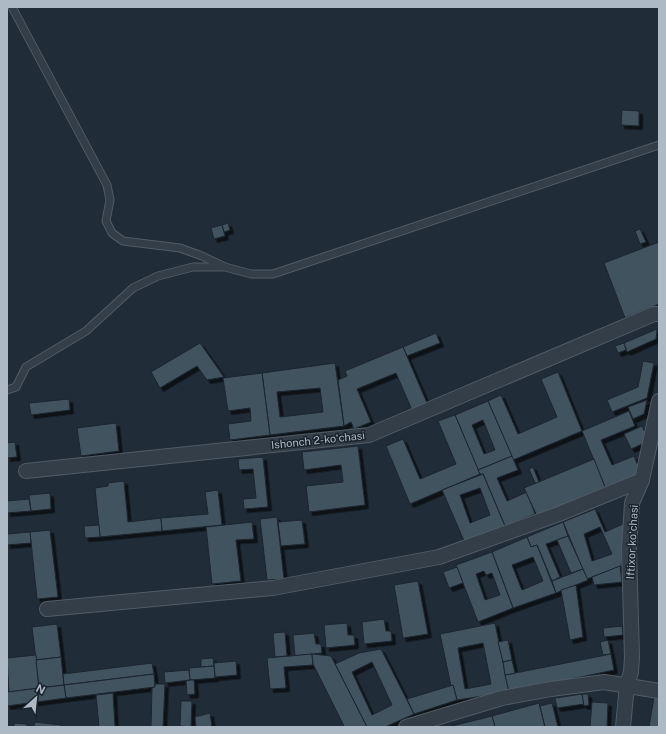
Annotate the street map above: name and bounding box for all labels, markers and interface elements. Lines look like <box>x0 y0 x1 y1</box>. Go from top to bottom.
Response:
street label: Ishonch 2-koʻchasi <box>270 429 366 451</box>
street label: Iftixor koʻchasi <box>624 505 640 579</box>
north arrow <box>16 678 56 718</box>
text: N <box>34 682 47 696</box>

